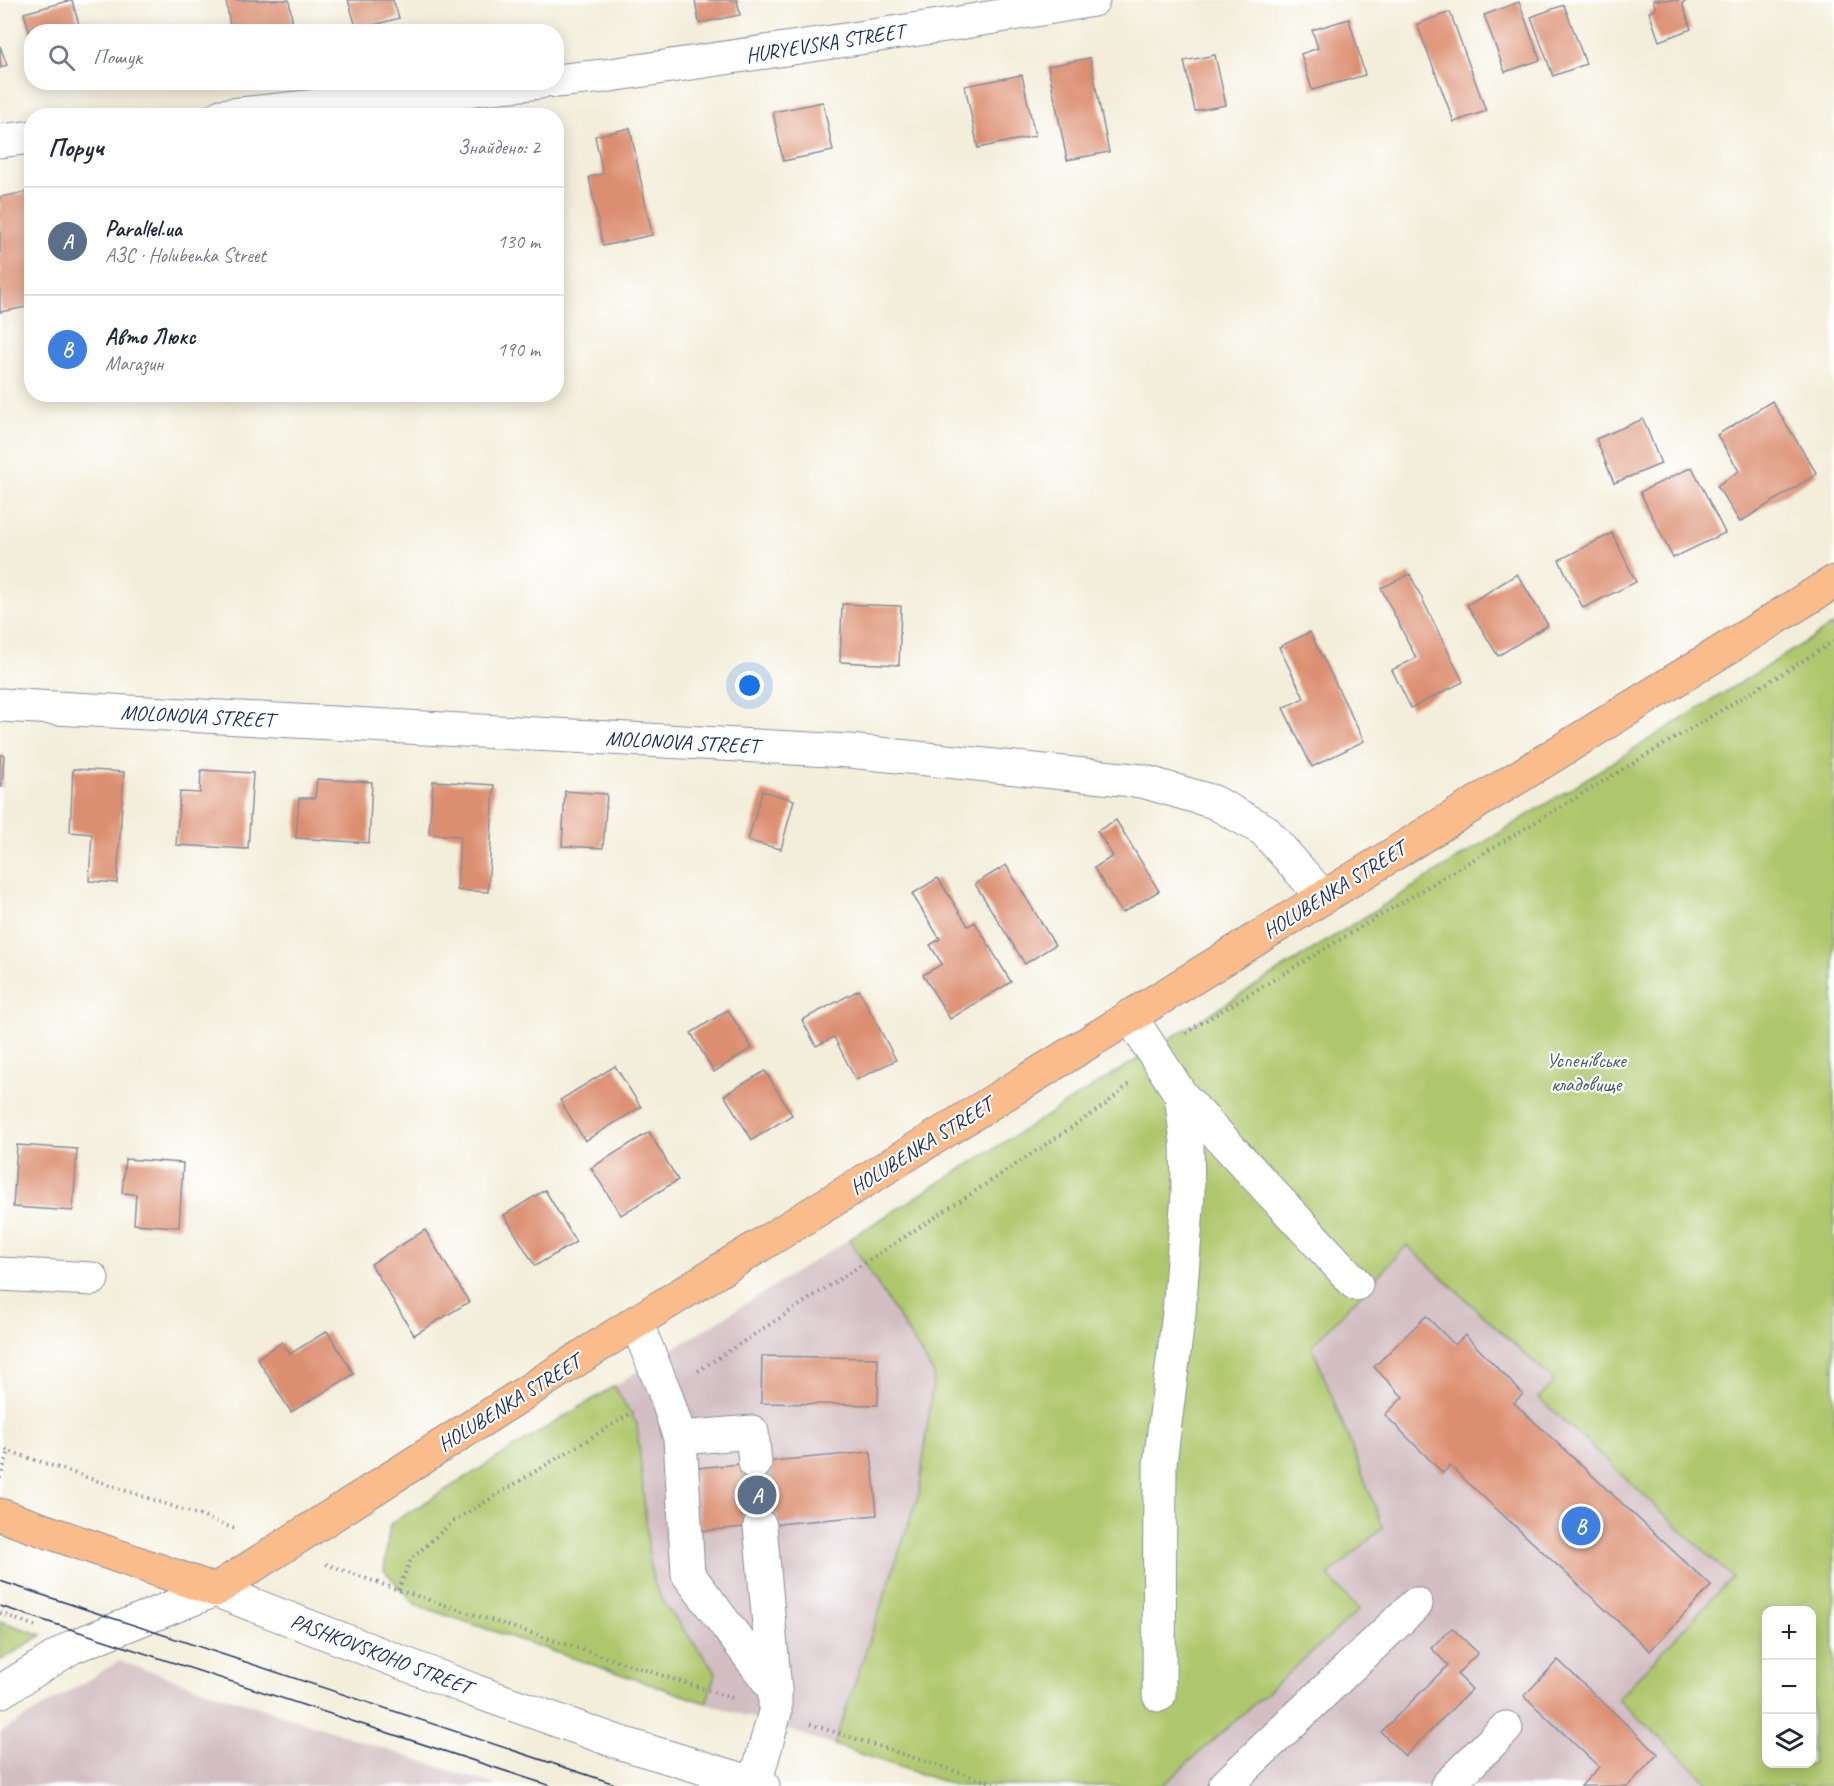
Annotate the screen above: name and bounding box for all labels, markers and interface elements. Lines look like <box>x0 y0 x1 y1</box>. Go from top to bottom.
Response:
street label: HURYEVSKA STREET <box>744 17 910 68</box>
search box <box>24 24 564 90</box>
icon: search <box>45 41 78 74</box>
text: Пошук <box>93 43 142 71</box>
text: Поруч <box>48 131 104 164</box>
text: Знайдено: 2 <box>458 135 540 160</box>
text: Parallel.ua <box>105 215 182 243</box>
text: A <box>62 229 73 254</box>
text: 130 m <box>497 229 540 254</box>
text: АЗС · Holubenka Street <box>105 243 266 268</box>
text: Авто Люкс <box>105 323 196 351</box>
text: B <box>62 337 73 362</box>
text: 190 m <box>497 337 540 362</box>
text: Магазин <box>105 351 163 376</box>
your location <box>735 671 764 700</box>
street label: MOLONOVA STREET <box>120 699 279 733</box>
street label: MOLONOVA STREET <box>605 725 764 759</box>
street label: HOLUBENKA STREET <box>1258 833 1415 944</box>
park label: Успенівське кладовище <box>1546 1047 1628 1097</box>
street label: HOLUBENKA STREET <box>845 1089 1002 1200</box>
street label: HOLUBENKA STREET <box>433 1346 590 1457</box>
pin: A <box>738 1472 777 1518</box>
pin: B <box>1562 1504 1600 1549</box>
map controls <box>1762 1606 1816 1768</box>
button: + <box>1762 1606 1816 1660</box>
street label: PASHKOVSKOHO STREET <box>287 1608 480 1702</box>
button: − <box>1762 1660 1816 1714</box>
button: layers <box>1762 1714 1816 1768</box>

